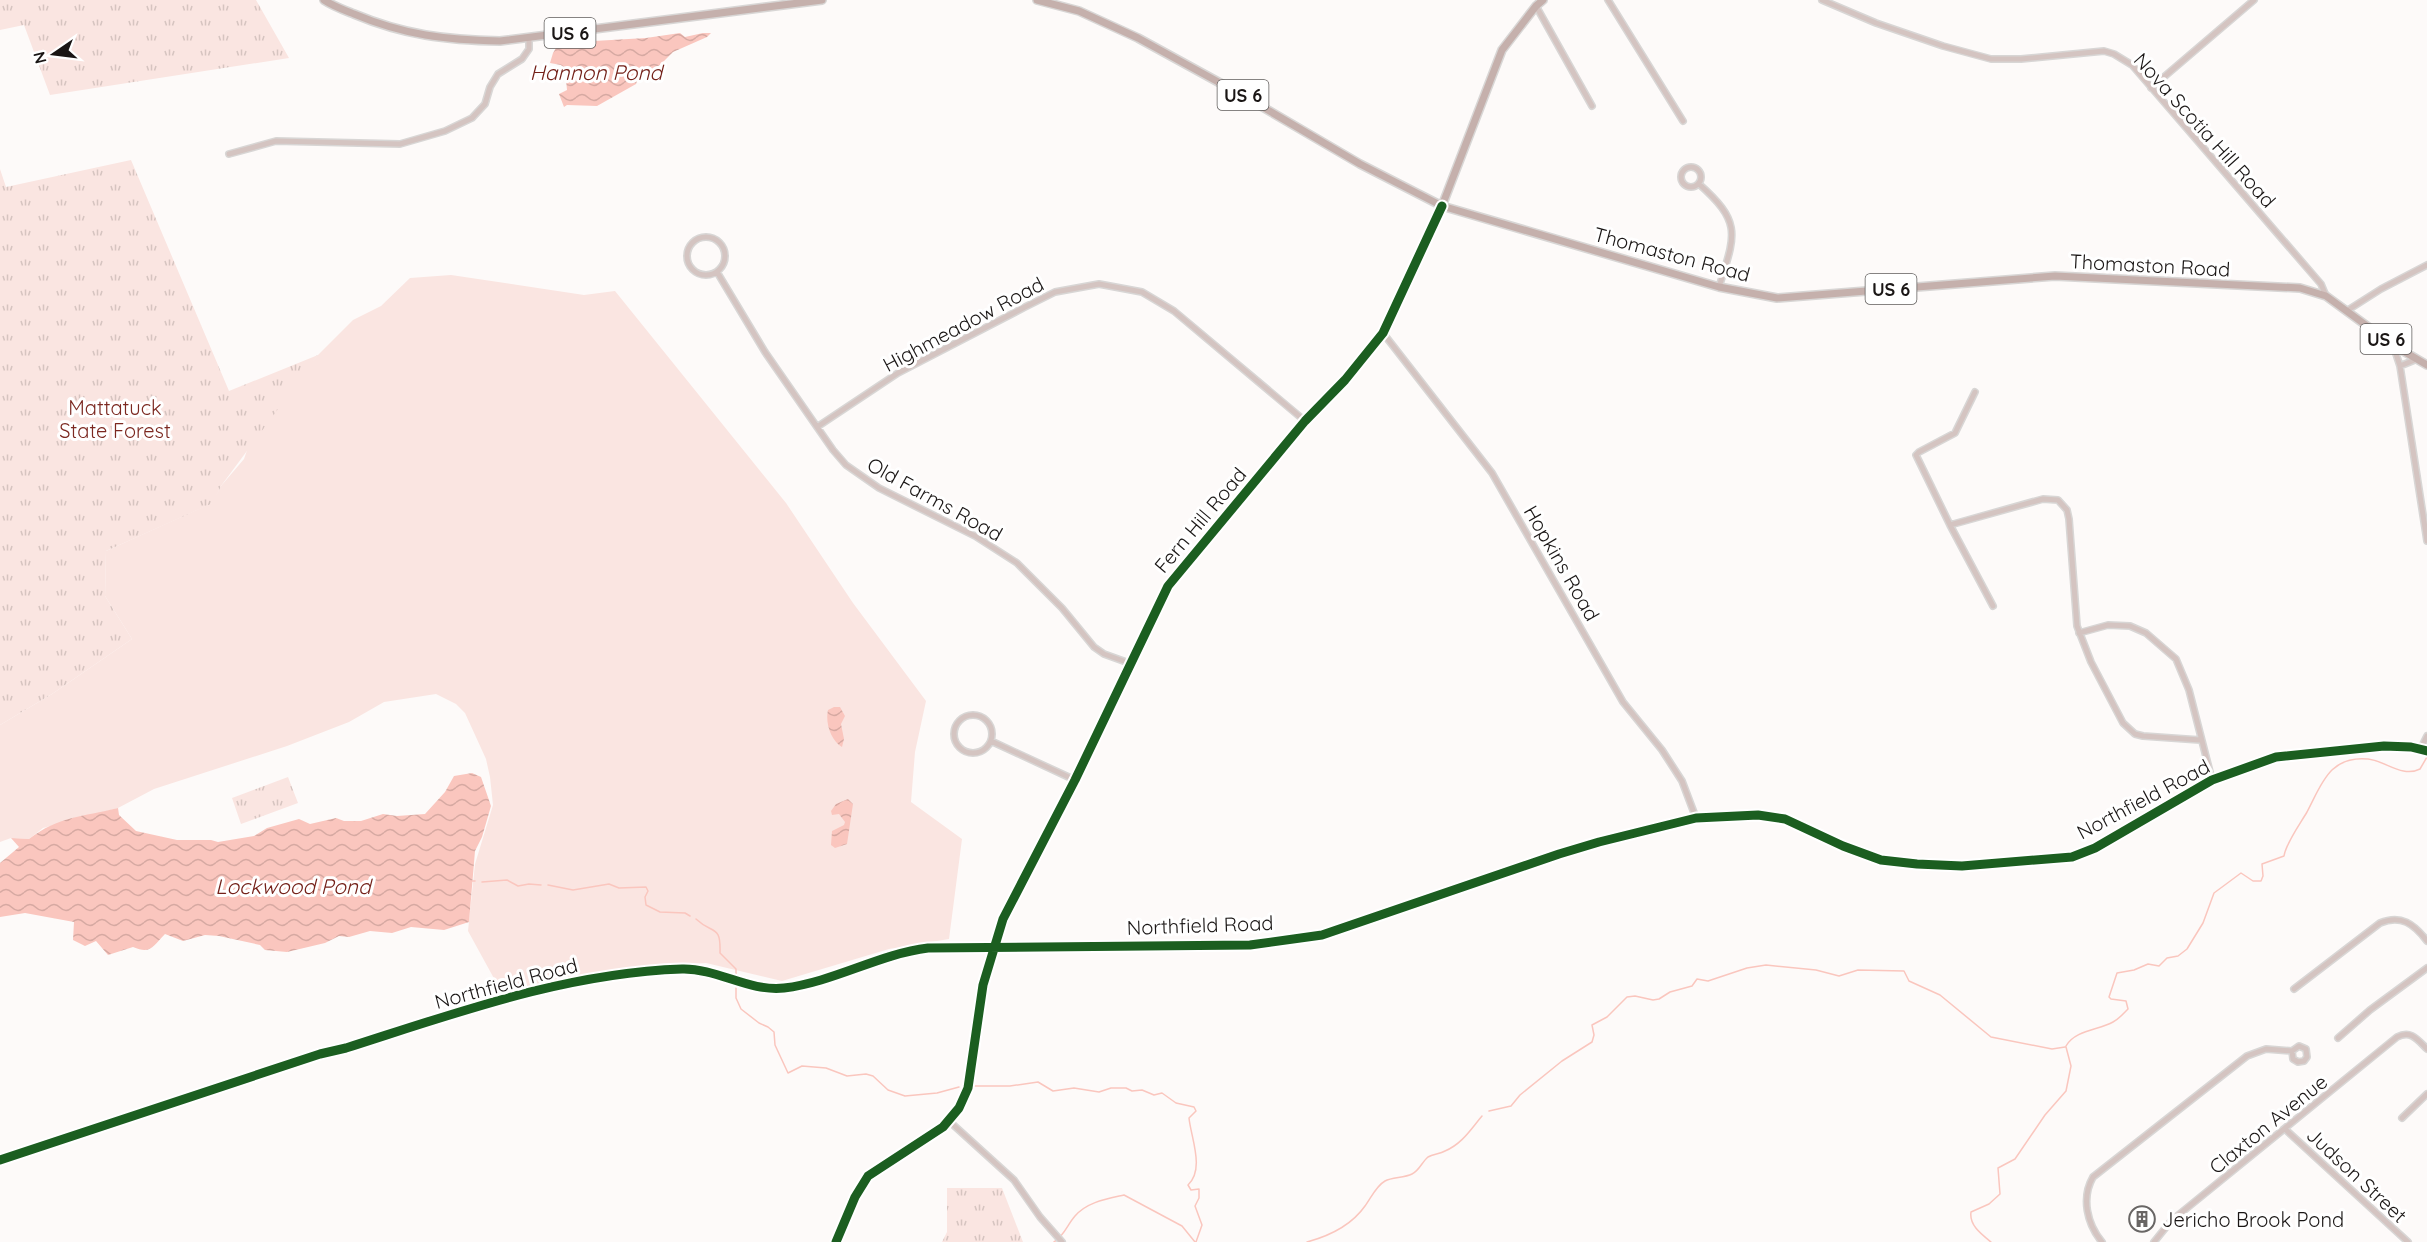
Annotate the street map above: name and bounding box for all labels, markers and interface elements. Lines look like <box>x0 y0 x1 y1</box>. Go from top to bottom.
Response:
road number: US 6 <box>544 18 596 48</box>
north arrow <box>24 24 84 84</box>
street label: Nova Scotia Hill Road <box>2129 47 2281 213</box>
text: N <box>28 50 51 66</box>
water label: Hannon Pond <box>530 59 665 85</box>
road number: US 6 <box>1218 80 1268 110</box>
street label: Thomaston Road <box>1591 221 1753 287</box>
street label: Thomaston Road <box>2069 248 2231 282</box>
street label: Highmeadow Road <box>878 271 1048 377</box>
road number: US 6 <box>1866 274 1916 304</box>
road number: US 6 <box>2360 324 2412 354</box>
park label: Mattatuck State Forest <box>59 395 171 443</box>
street label: Old Farms Road <box>863 452 1007 546</box>
street label: Fern Hill Road <box>1149 462 1251 578</box>
street label: Hopkins Road <box>1519 501 1605 625</box>
street label: Northfield Road <box>2072 753 2214 845</box>
water label: Lockwood Pond <box>215 873 373 899</box>
street label: Northfield Road <box>1126 910 1274 940</box>
street label: Northfield Road <box>432 952 580 1014</box>
street label: Claxton Avenue <box>2204 1069 2332 1179</box>
street label: Judson Street <box>2302 1122 2413 1228</box>
building icon: Jericho Brook Pond <box>2127 1204 2157 1234</box>
place label: Jericho Brook Pond <box>2162 1207 2344 1232</box>

